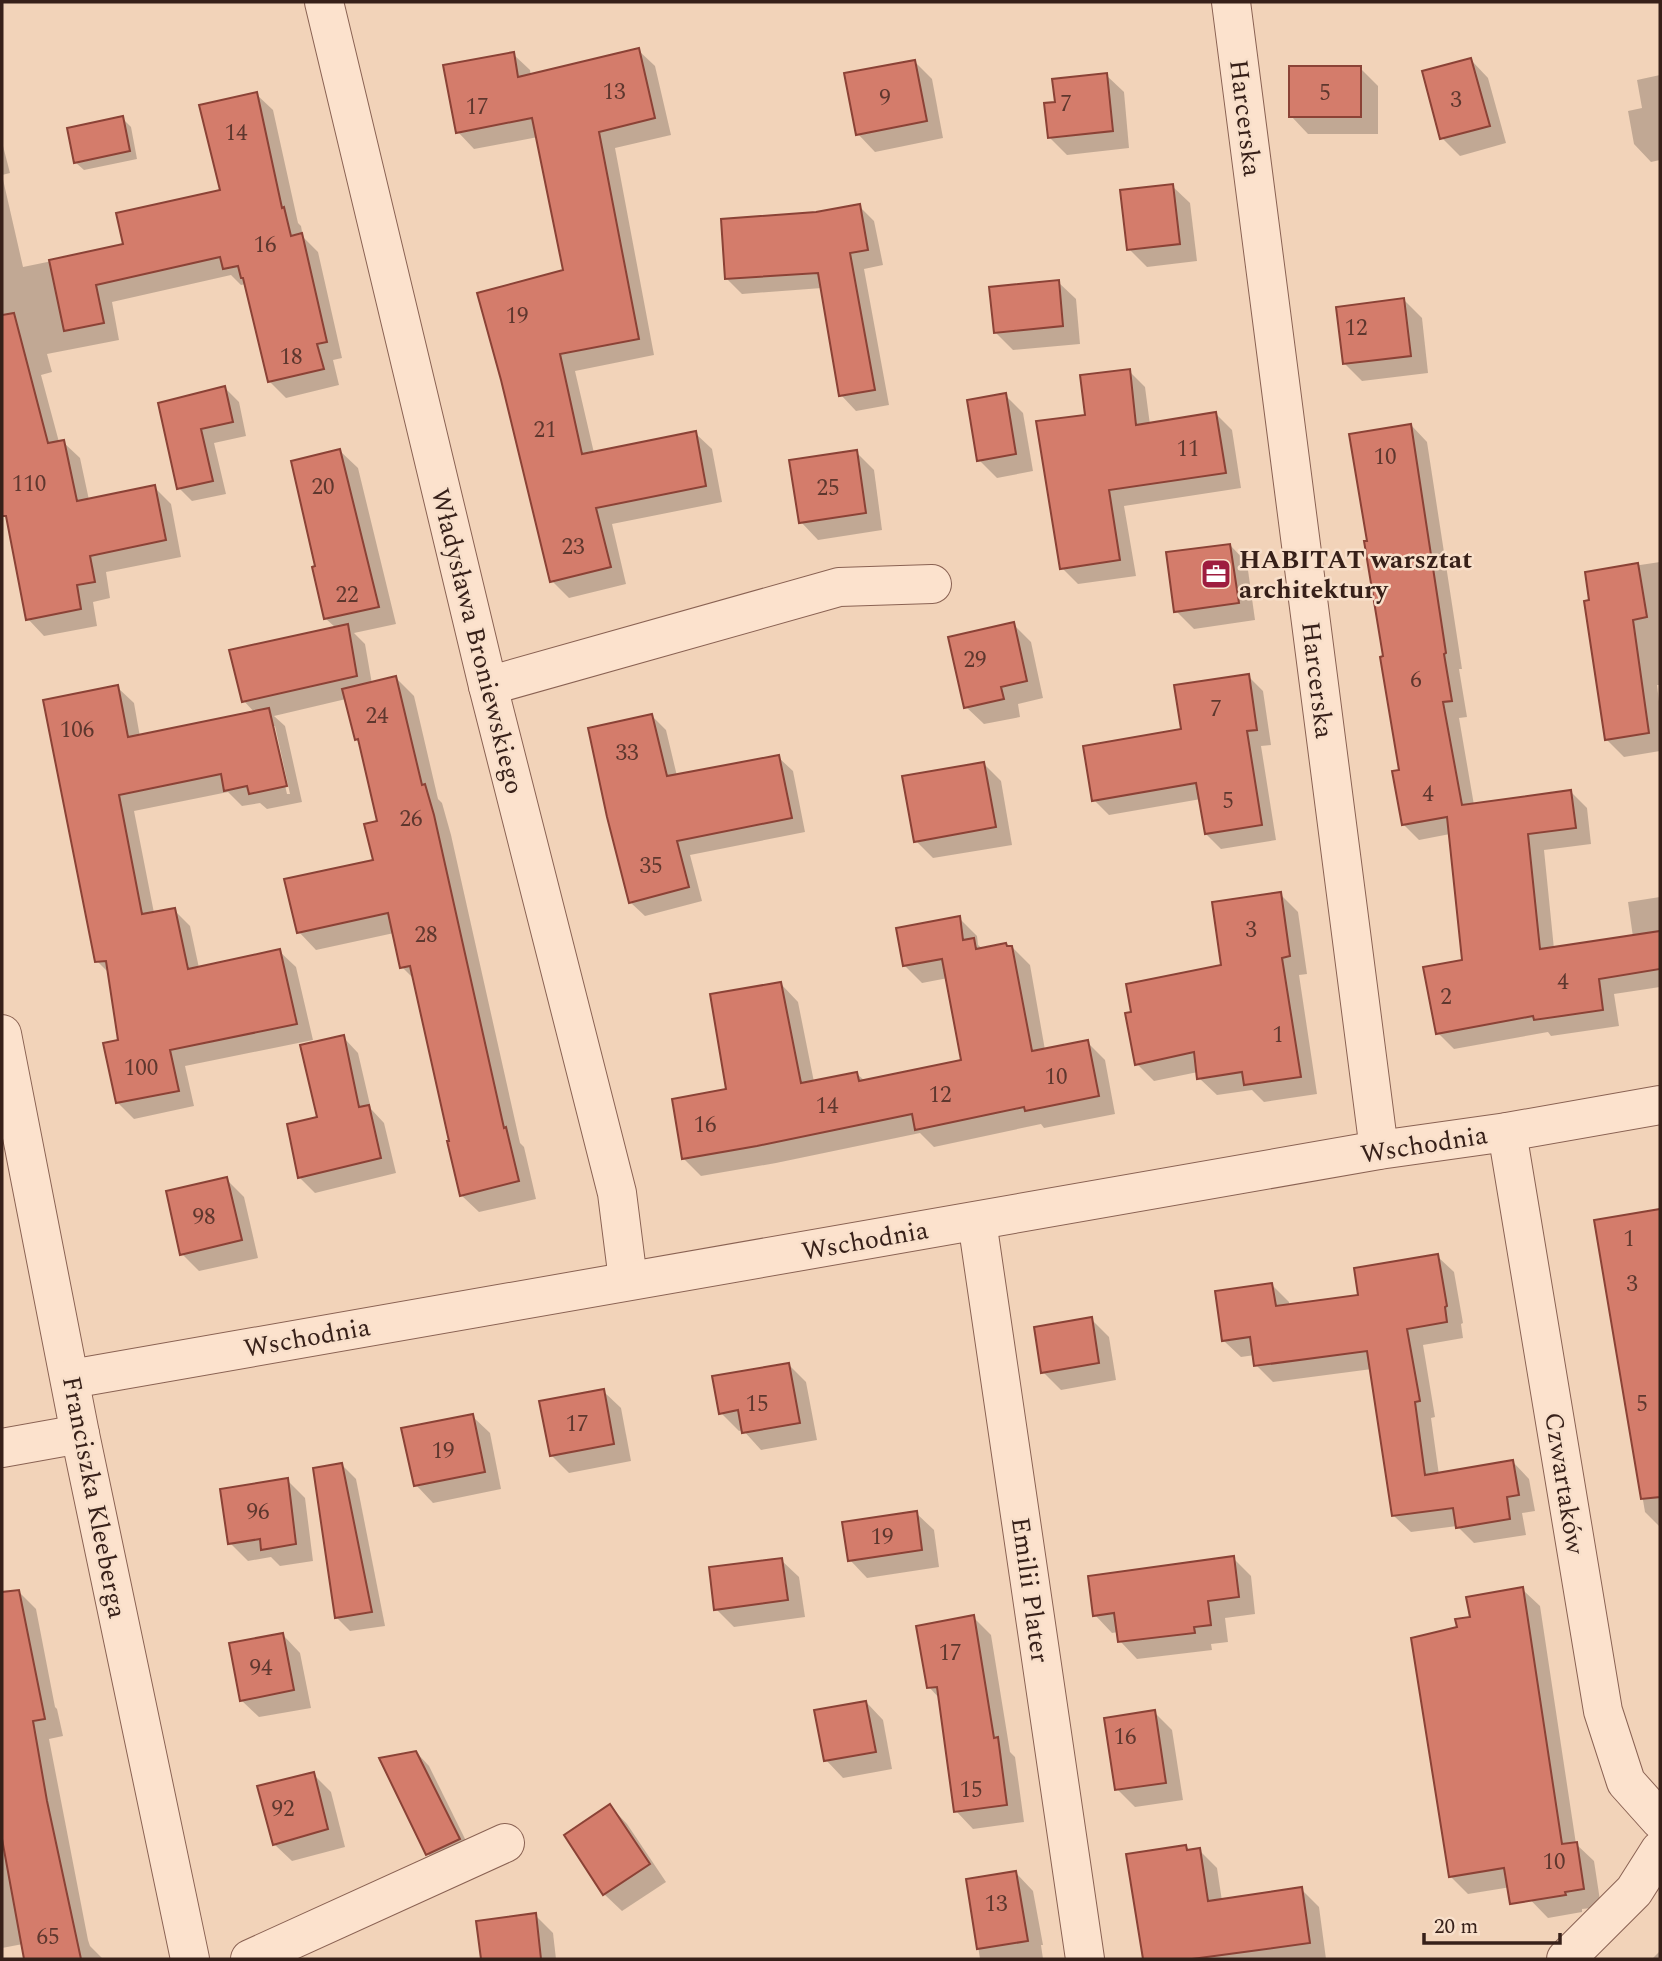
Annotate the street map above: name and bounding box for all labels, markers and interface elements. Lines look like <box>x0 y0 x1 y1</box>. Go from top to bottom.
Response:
street label: Harcerska <box>1218 57 1272 179</box>
house number: 13 <box>603 75 626 110</box>
house number: 5 <box>1319 76 1331 111</box>
house number: 9 <box>879 81 891 116</box>
house number: 3 <box>1450 83 1462 118</box>
house number: 7 <box>1060 87 1072 122</box>
house number: 17 <box>466 90 489 125</box>
house number: 14 <box>225 116 248 151</box>
house number: 16 <box>254 228 277 263</box>
house number: 19 <box>506 299 529 334</box>
house number: 12 <box>1345 311 1368 346</box>
house number: 18 <box>280 340 303 375</box>
house number: 21 <box>534 413 557 448</box>
house number: 11 <box>1177 432 1200 467</box>
house number: 10 <box>1374 440 1397 475</box>
house number: 110 <box>12 467 46 502</box>
house number: 20 <box>312 470 335 505</box>
house number: 25 <box>817 471 840 506</box>
street label: Władysława Broniewskiego <box>420 484 534 798</box>
house number: 23 <box>562 530 585 565</box>
place label: HABITAT warsztat architektury <box>1239 540 1472 610</box>
office icon: HABITAT warsztat architektury <box>1199 557 1233 591</box>
house number: 22 <box>336 578 359 613</box>
street label: Harcerska <box>1290 619 1344 741</box>
house number: 29 <box>964 643 987 678</box>
house number: 6 <box>1410 663 1422 698</box>
house number: 7 <box>1210 692 1222 727</box>
house number: 24 <box>366 699 389 734</box>
house number: 106 <box>60 713 94 748</box>
house number: 33 <box>616 736 639 771</box>
house number: 4 <box>1422 777 1434 812</box>
house number: 5 <box>1222 784 1234 819</box>
house number: 26 <box>400 802 423 837</box>
house number: 35 <box>640 849 663 884</box>
house number: 3 <box>1245 913 1257 948</box>
house number: 28 <box>415 918 438 953</box>
house number: 4 <box>1557 965 1569 1000</box>
house number: 2 <box>1440 980 1452 1015</box>
house number: 1 <box>1272 1018 1284 1053</box>
house number: 100 <box>124 1051 158 1086</box>
house number: 10 <box>1045 1060 1068 1095</box>
house number: 12 <box>929 1078 952 1113</box>
house number: 14 <box>816 1089 839 1124</box>
house number: 16 <box>694 1108 717 1143</box>
street label: Wschodnia <box>1358 1115 1491 1175</box>
house number: 98 <box>193 1200 216 1235</box>
street label: Wschodnia <box>799 1210 932 1272</box>
house number: 1 <box>1623 1222 1635 1257</box>
house number: 3 <box>1626 1267 1638 1302</box>
street label: Wschodnia <box>241 1307 374 1369</box>
street label: Franciszka Kleeberga <box>51 1373 137 1622</box>
house number: 15 <box>746 1387 769 1422</box>
house number: 5 <box>1636 1387 1648 1422</box>
house number: 17 <box>566 1407 589 1442</box>
street label: Czwartaków <box>1533 1409 1595 1558</box>
house number: 19 <box>432 1434 455 1469</box>
house number: 96 <box>247 1495 270 1530</box>
street label: Emilii Plater <box>1000 1515 1060 1666</box>
house number: 19 <box>871 1520 894 1555</box>
house number: 17 <box>939 1636 962 1671</box>
house number: 94 <box>250 1651 273 1686</box>
house number: 16 <box>1114 1720 1137 1755</box>
house number: 15 <box>960 1773 983 1808</box>
house number: 92 <box>272 1792 295 1827</box>
house number: 10 <box>1543 1845 1566 1880</box>
house number: 13 <box>985 1887 1008 1922</box>
scale bar <box>1424 1902 1560 1946</box>
text: 20 m <box>1434 1911 1478 1943</box>
house number: 65 <box>37 1920 60 1955</box>

